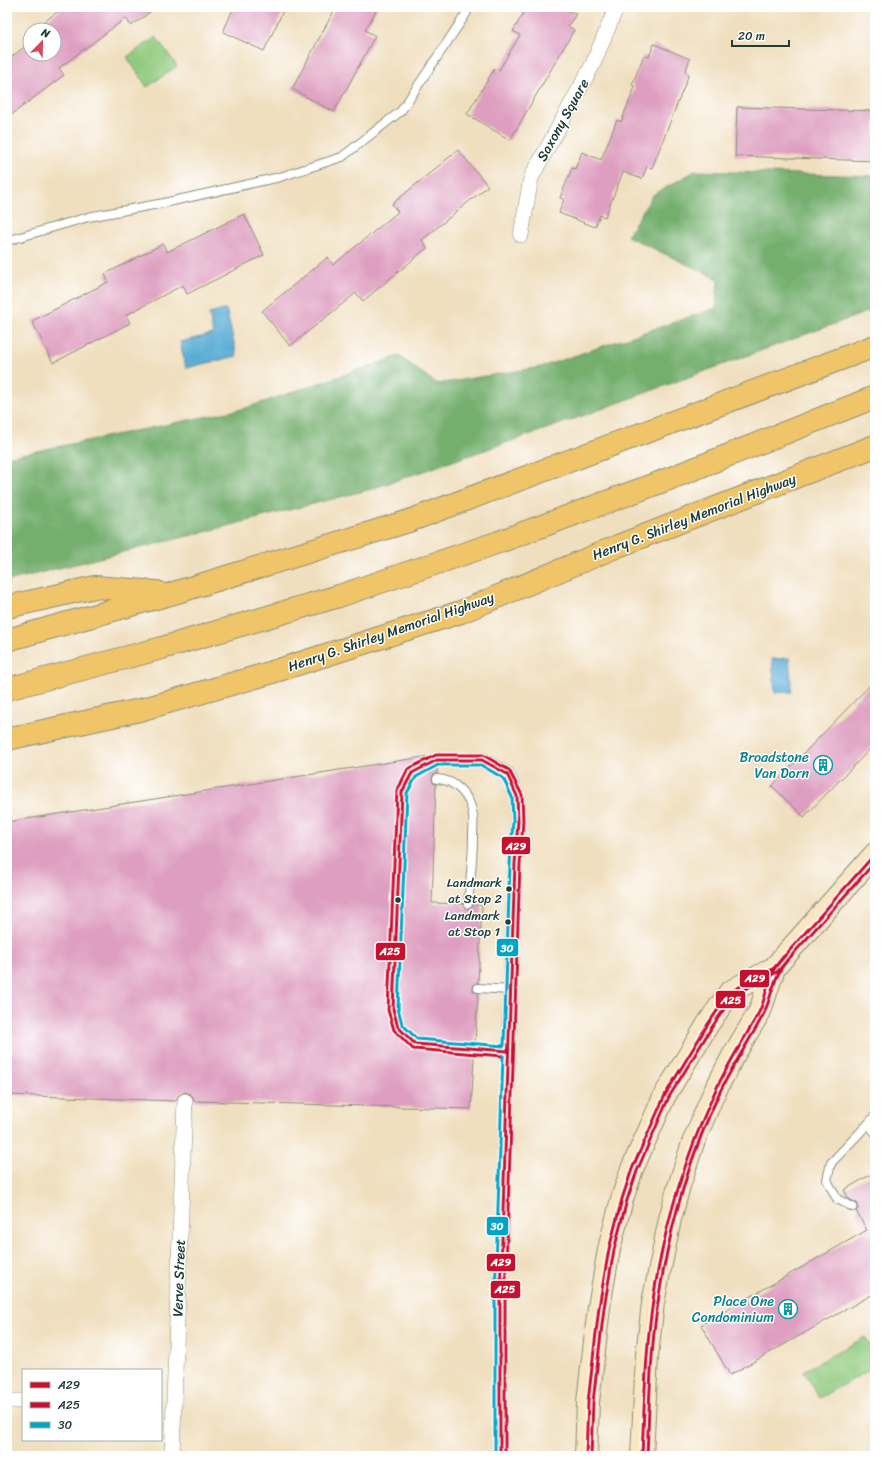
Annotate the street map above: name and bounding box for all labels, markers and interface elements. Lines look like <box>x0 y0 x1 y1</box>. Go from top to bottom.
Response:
north arrow <box>22 22 62 62</box>
scale bar <box>732 22 789 48</box>
text: N <box>38 23 53 44</box>
text: 20 m <box>738 25 765 47</box>
street label: Saxony Square <box>530 74 596 166</box>
street label: Henry G. Shirley Memorial Highway <box>588 466 800 568</box>
street label: Henry G. Shirley Memorial Highway <box>284 585 498 679</box>
place label: Broadstone Van Dorn <box>739 745 809 786</box>
building icon: Broadstone Van Dorn <box>812 754 834 776</box>
line badge: A29 <box>501 836 531 855</box>
text: A29 <box>505 837 526 856</box>
place label: Landmark at Stop 2 <box>447 871 502 910</box>
marker: Landmark at Stop 2 <box>504 884 514 894</box>
unlabelled marker <box>393 895 403 905</box>
place label: Landmark at Stop 1 <box>445 904 500 943</box>
marker: Landmark at Stop 1 <box>503 917 513 927</box>
line badge: 30 <box>496 938 519 957</box>
text: 30 <box>500 939 514 958</box>
line badge: A25 <box>375 942 406 961</box>
text: A25 <box>379 942 400 961</box>
line badge: A29 <box>739 969 770 988</box>
text: A29 <box>744 969 765 988</box>
line badge: A25 <box>715 990 746 1009</box>
text: A25 <box>720 991 741 1010</box>
line badge: 30 <box>486 1216 509 1236</box>
text: 30 <box>490 1217 504 1236</box>
street label: Verve Street <box>165 1239 193 1317</box>
line badge: A29 <box>486 1253 516 1272</box>
text: A29 <box>490 1253 511 1272</box>
line badge: A25 <box>490 1280 521 1299</box>
text: A25 <box>494 1280 515 1299</box>
place label: Place One Condominium <box>692 1289 774 1330</box>
building icon: Place One Condominium <box>777 1298 799 1320</box>
legend <box>22 1369 162 1441</box>
text: A29 <box>57 1374 80 1396</box>
text: A25 <box>57 1394 80 1416</box>
text: 30 <box>58 1414 73 1436</box>

